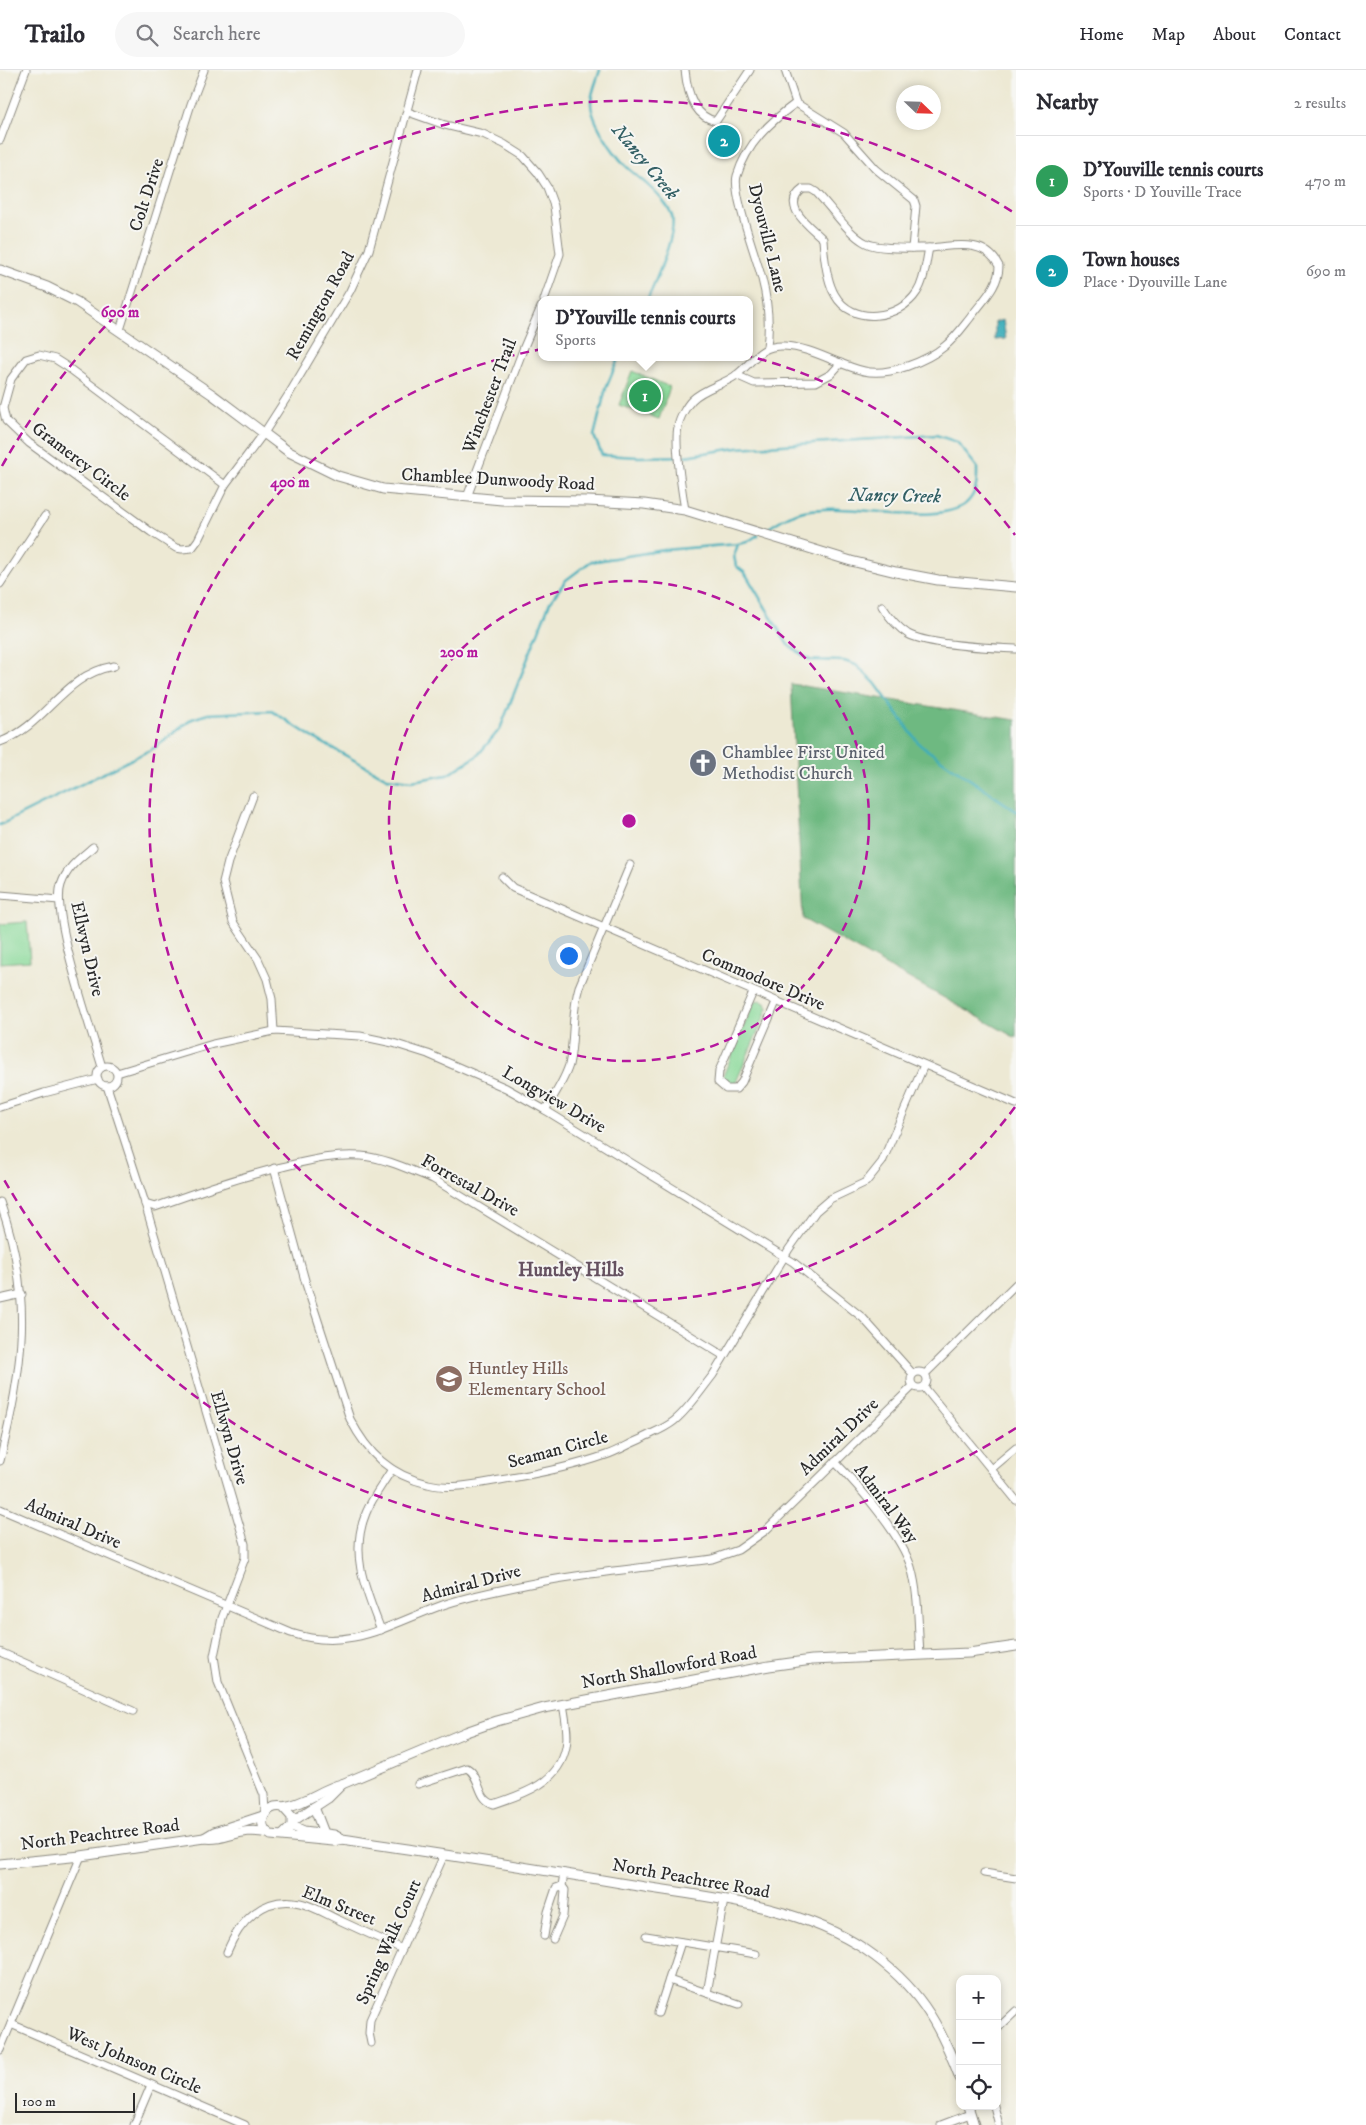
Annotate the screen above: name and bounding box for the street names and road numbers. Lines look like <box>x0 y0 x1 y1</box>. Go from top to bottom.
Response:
street label: Colt Drive <box>125 156 169 234</box>
street label: Dyouville Lane <box>743 181 791 295</box>
street label: Remington Road <box>282 248 360 364</box>
street label: Winchester Trail <box>458 335 522 457</box>
street label: Gramercy Circle <box>27 418 135 506</box>
street label: Chamblee Dunwoody Road <box>401 464 595 496</box>
street label: Ellwyn Drive <box>65 899 109 999</box>
street label: Commodore Drive <box>698 944 828 1016</box>
street label: Longview Drive <box>498 1062 610 1138</box>
street label: Forrestal Drive <box>417 1150 523 1222</box>
street label: Ellwyn Drive <box>205 1388 253 1488</box>
street label: Admiral Drive <box>795 1394 883 1480</box>
street label: Seaman Circle <box>506 1426 610 1474</box>
street label: Admiral Way <box>849 1460 923 1548</box>
street label: Admiral Drive <box>22 1494 124 1554</box>
street label: Admiral Drive <box>419 1560 523 1608</box>
street label: North Shallowford Road <box>580 1642 758 1694</box>
street label: North Peachtree Road <box>19 1814 181 1856</box>
street label: North Peachtree Road <box>610 1854 772 1904</box>
street label: Spring Walk Court <box>352 1876 427 2008</box>
street label: Elm Street <box>299 1881 380 1931</box>
street label: West Johnson Circle <box>62 2022 205 2099</box>

